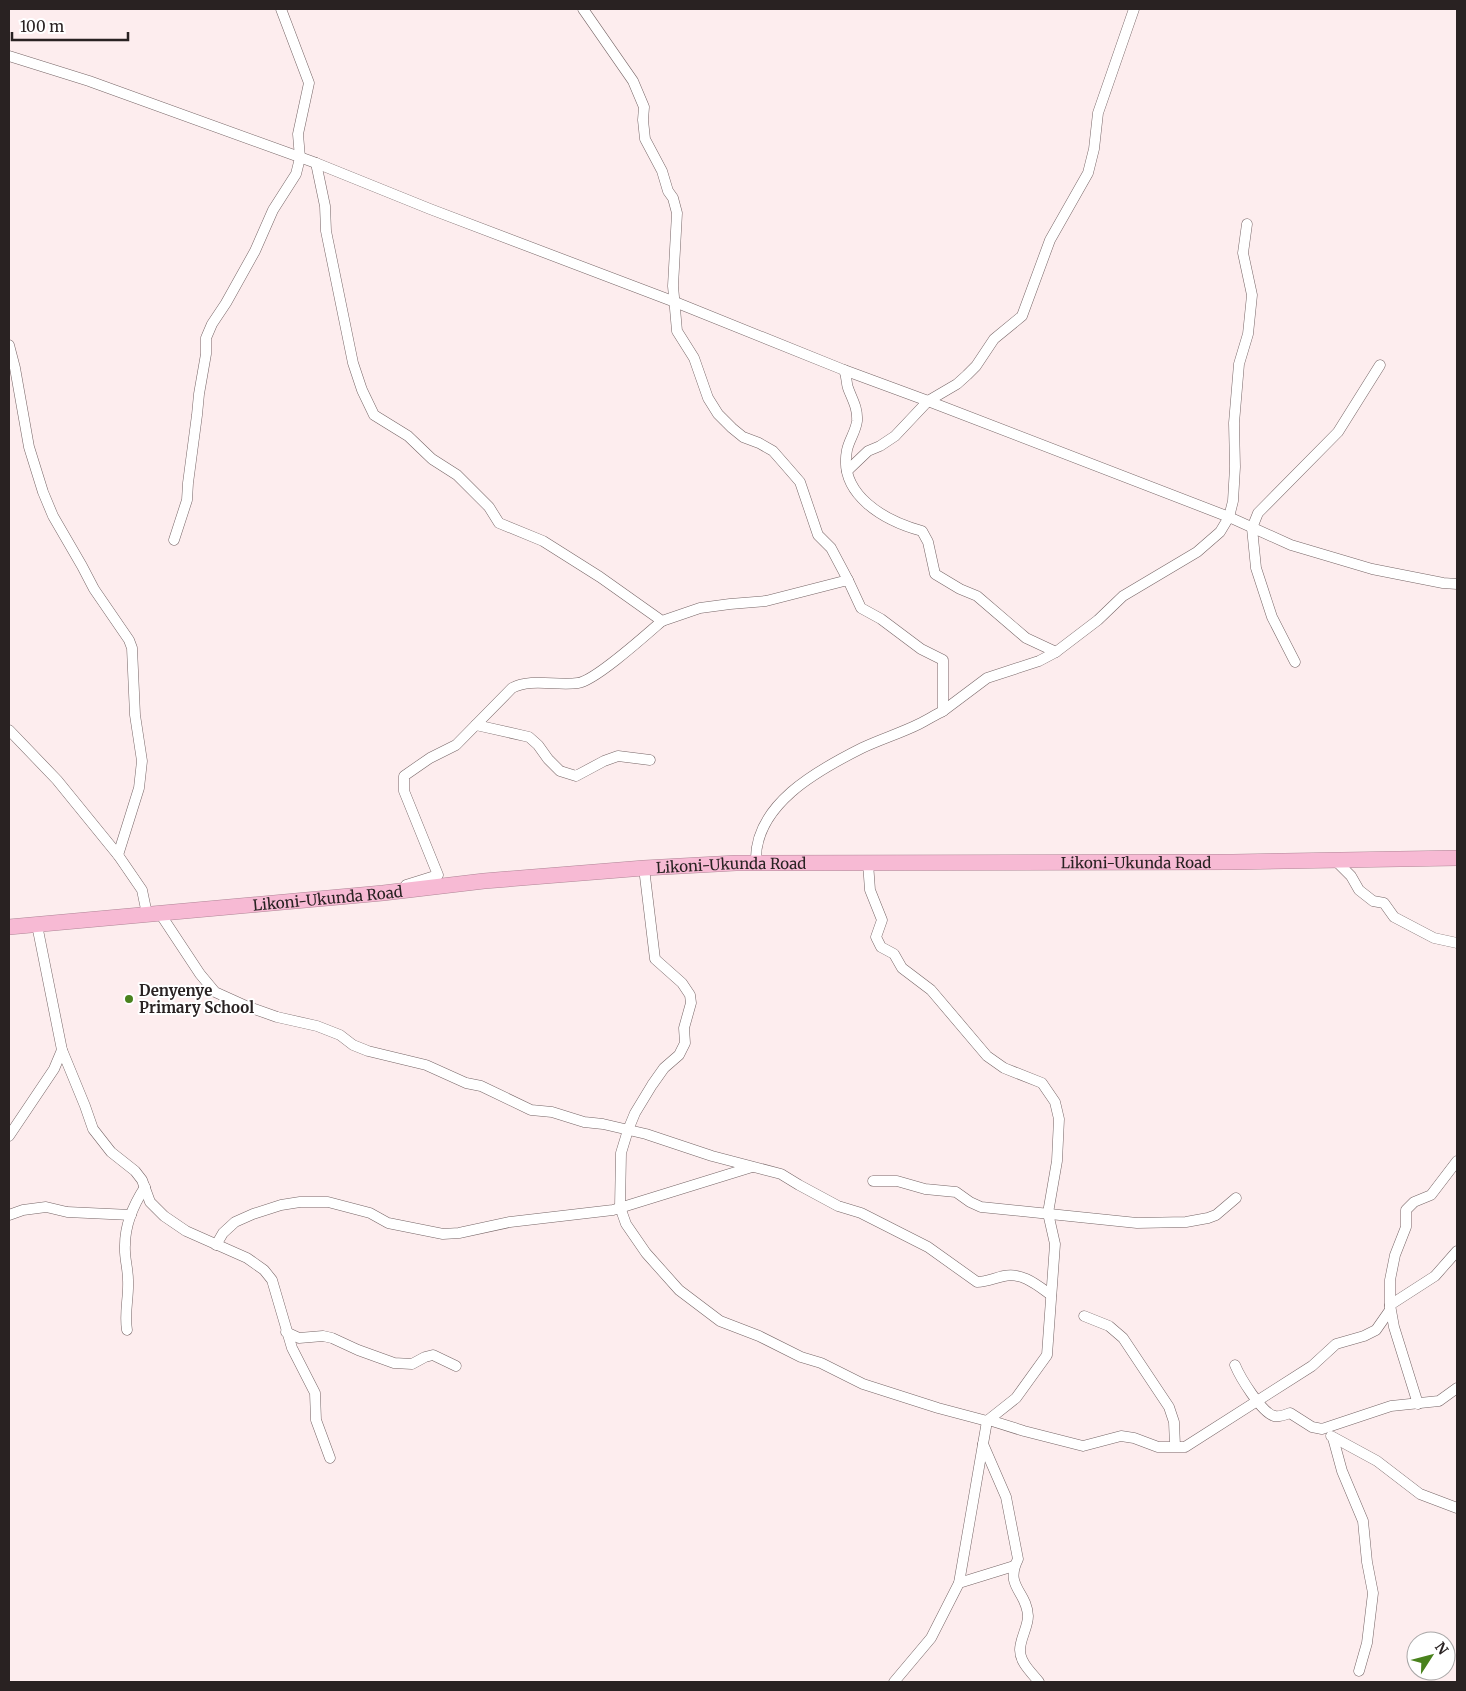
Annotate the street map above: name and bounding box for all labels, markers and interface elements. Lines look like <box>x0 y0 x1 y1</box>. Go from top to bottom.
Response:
scale bar <box>12 10 129 42</box>
text: 100 m <box>20 17 64 36</box>
street label: Likoni-Ukunda Road <box>655 853 806 877</box>
street label: Likoni-Ukunda Road <box>1061 853 1211 872</box>
street label: Likoni-Ukunda Road <box>252 881 404 914</box>
place label: Denyenye Primary School <box>139 981 254 1017</box>
marker: Denyenye Primary School <box>123 993 135 1005</box>
north arrow <box>1406 1631 1456 1681</box>
text: N <box>1431 1639 1452 1658</box>

